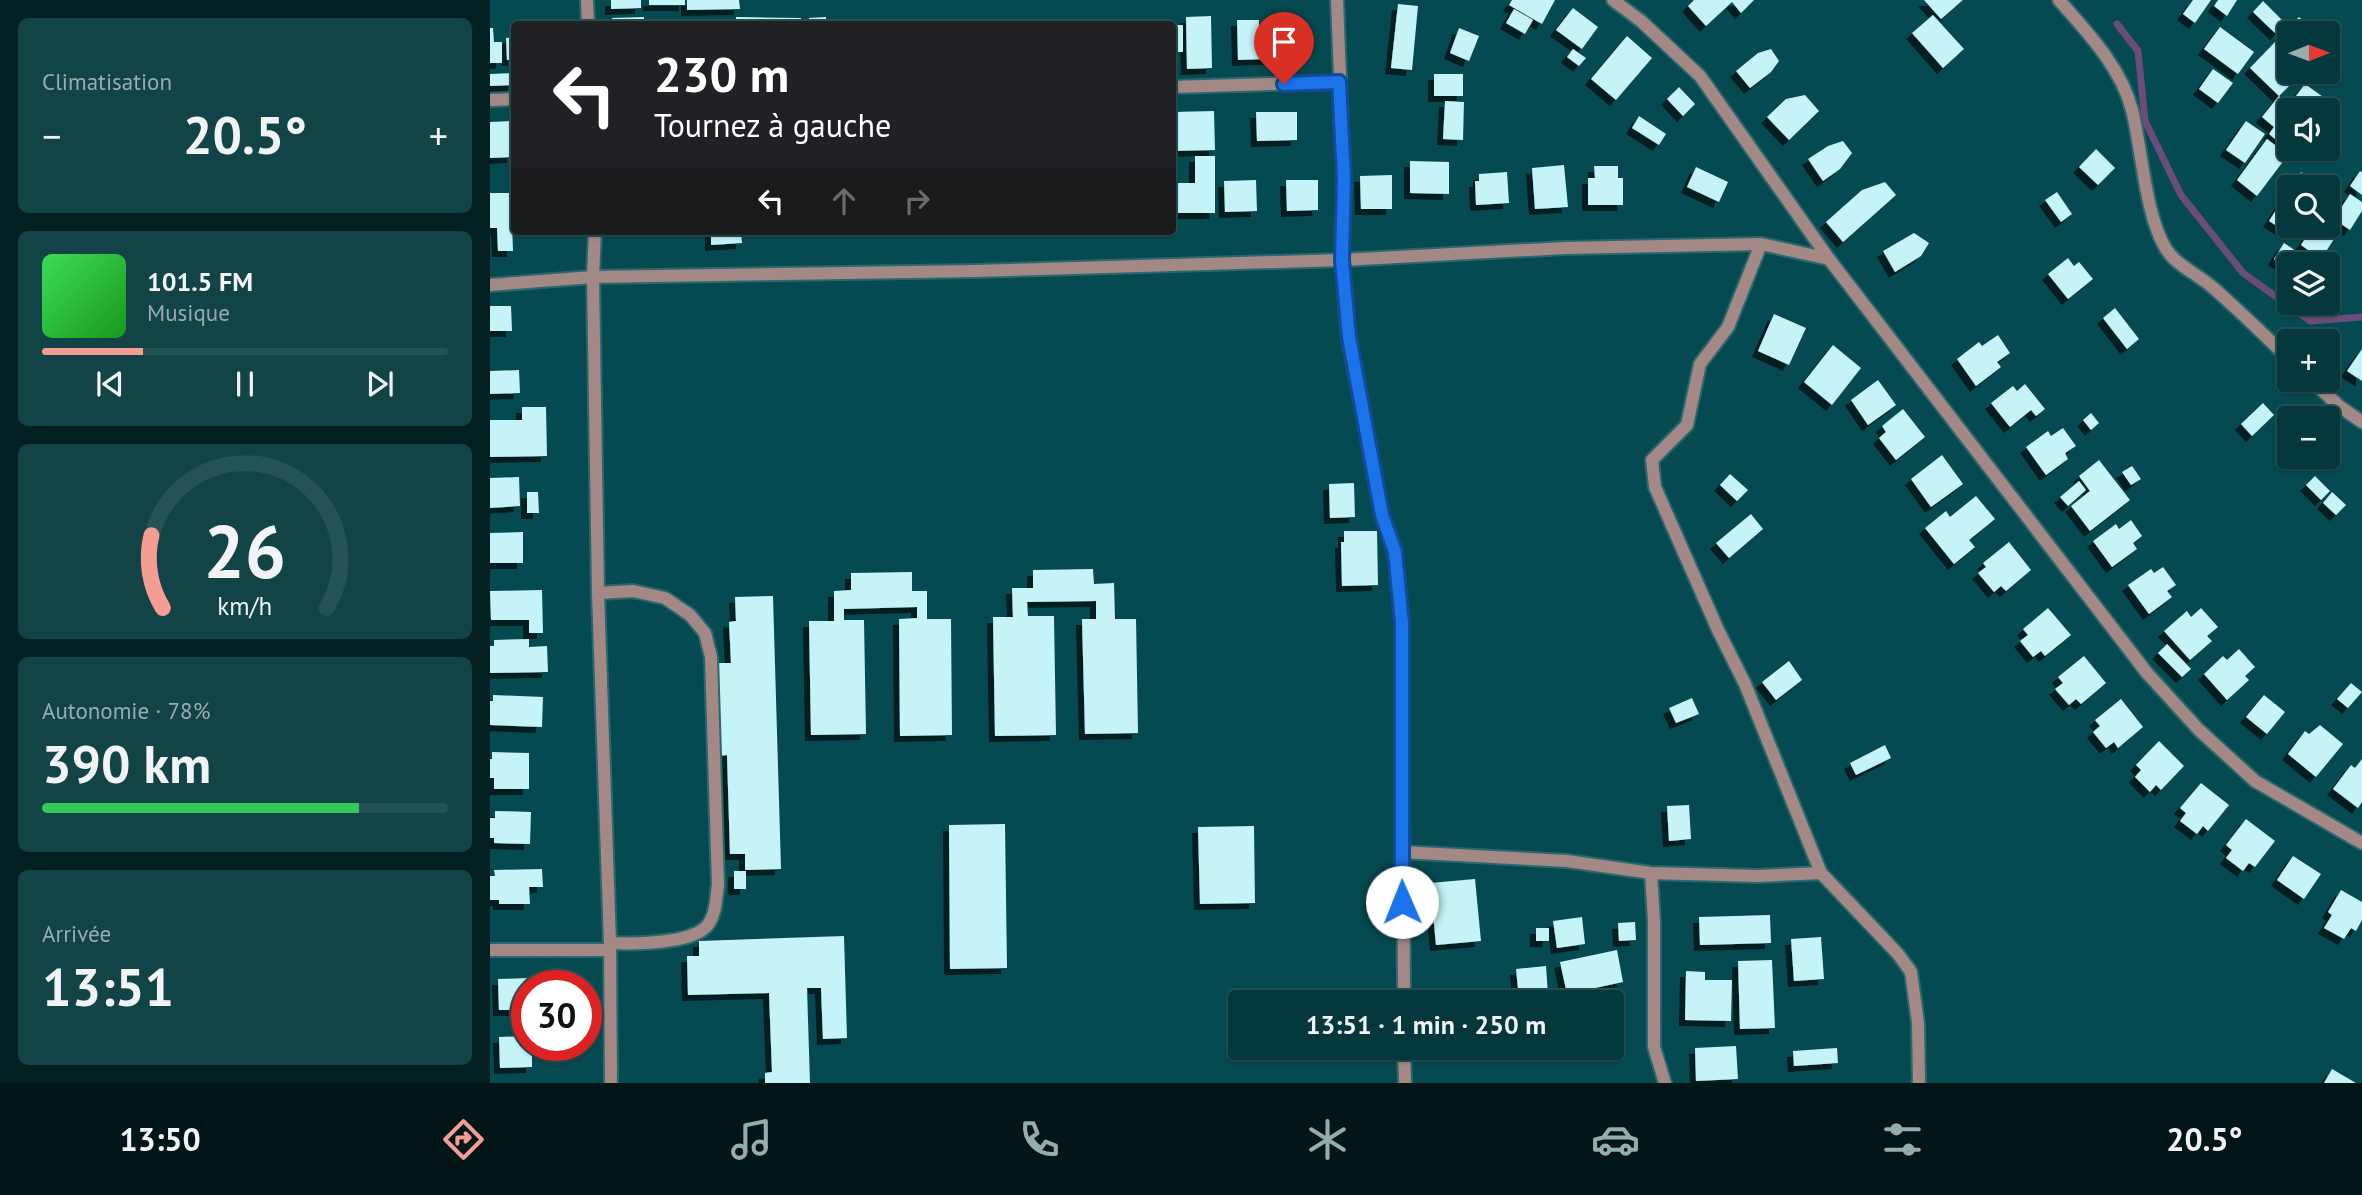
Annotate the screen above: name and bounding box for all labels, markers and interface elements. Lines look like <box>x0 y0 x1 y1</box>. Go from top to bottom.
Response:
pin <box>1254 12.0 1314 84</box>
north arrow <box>2277 21 2340 84</box>
map controls <box>2277 21 2340 469</box>
icon: arrive <box>1265 23 1303 61</box>
text: 230 m <box>654 42 789 106</box>
icon: left <box>539 49 630 140</box>
text: Climatisation <box>42 67 172 96</box>
button: sound <box>2277 98 2340 161</box>
text: 20.5° <box>183 101 307 168</box>
text: Tournez à gauche <box>654 104 891 146</box>
text: − <box>42 111 61 160</box>
text: + <box>429 111 448 160</box>
button: search <box>2277 175 2340 238</box>
icon: left <box>752 182 790 220</box>
icon: ahead <box>825 182 863 220</box>
icon: right <box>898 182 936 220</box>
button: layers <box>2277 252 2340 315</box>
text: 101.5 FM <box>147 265 253 298</box>
text: Musique <box>147 298 230 327</box>
button: + <box>2277 329 2340 392</box>
icon: previous <box>91 365 129 403</box>
icon: pause <box>226 365 264 403</box>
icon: next <box>361 365 399 403</box>
button: − <box>2277 406 2340 469</box>
text: 26 <box>204 504 286 598</box>
text: km/h <box>218 589 272 621</box>
text: Autonomie · 78% <box>42 696 210 725</box>
text: 390 km <box>42 730 211 797</box>
position arrow <box>1365 865 1439 939</box>
text: Arrivée <box>42 919 111 948</box>
text: 13:51 <box>42 953 174 1020</box>
speed limit sign: 30 <box>511 970 602 1061</box>
text: 13:51 · 1 min · 250 m <box>1306 1008 1546 1041</box>
icon: directions <box>439 1115 488 1164</box>
icon: music <box>727 1115 776 1164</box>
icon: phone <box>1015 1115 1064 1164</box>
icon: climate <box>1303 1115 1352 1164</box>
icon: car <box>1591 1115 1640 1164</box>
icon: filters <box>1878 1115 1927 1164</box>
text: 13:50 <box>119 1118 201 1160</box>
text: 20.5° <box>2166 1118 2243 1160</box>

